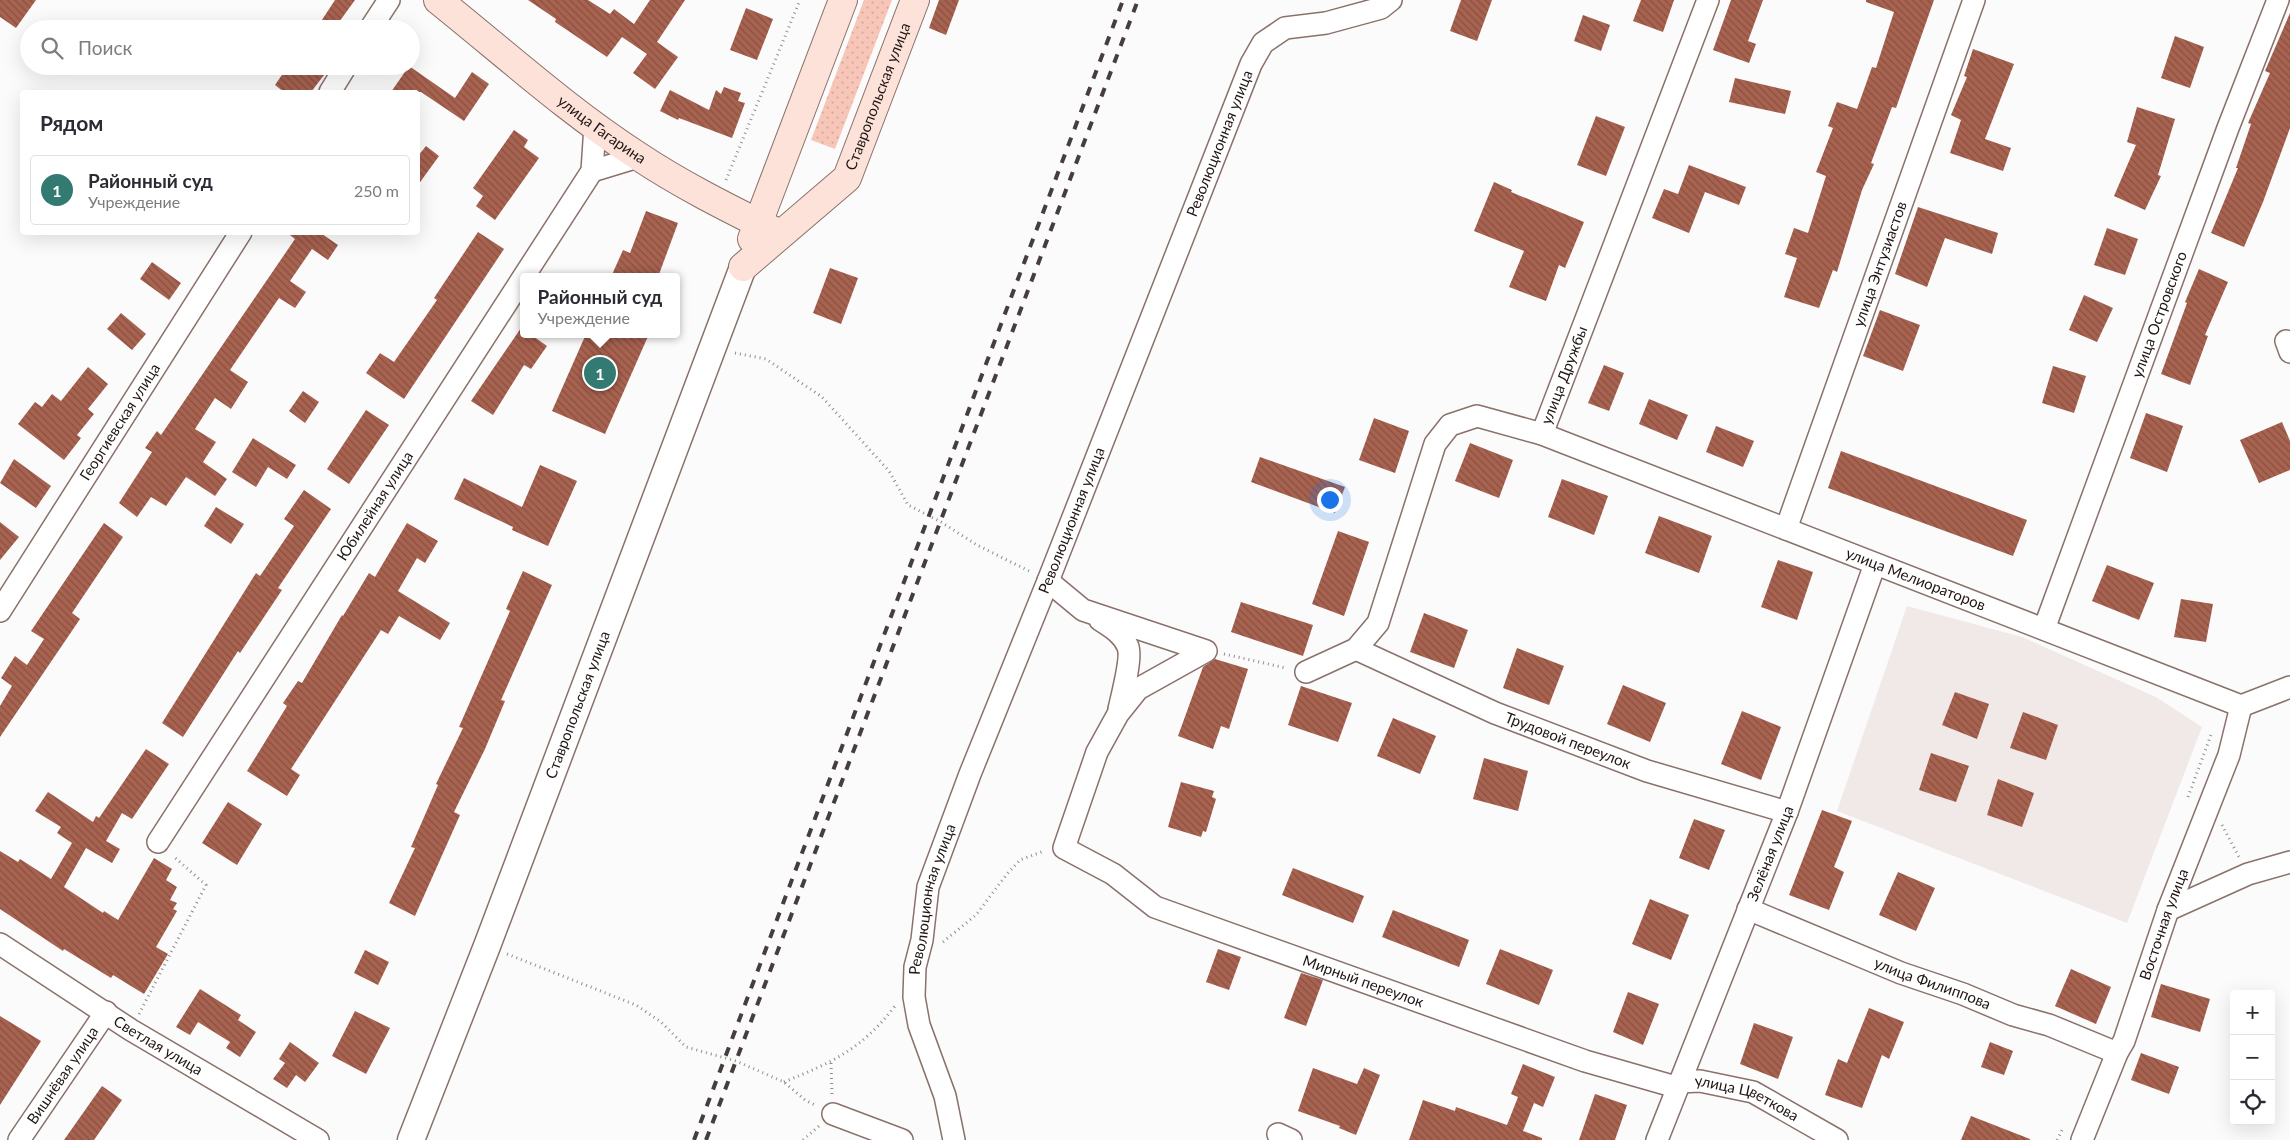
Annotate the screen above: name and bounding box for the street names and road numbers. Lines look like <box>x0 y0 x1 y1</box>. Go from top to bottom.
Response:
street label: Ставропольская улица <box>841 20 913 173</box>
street label: Революционная улица <box>1182 67 1256 219</box>
street label: улица Гагарина <box>554 91 650 167</box>
street label: улица Энтузиастов <box>1849 199 1910 329</box>
street label: улица Островского <box>2127 248 2190 380</box>
street label: улица Дружбы <box>1537 323 1590 427</box>
street label: Георгиевская улица <box>75 360 163 483</box>
street label: Революционная улица <box>1034 444 1108 596</box>
street label: Юбилейная улица <box>332 448 416 564</box>
street label: улица Мелиораторов <box>1844 543 1988 614</box>
street label: Ставропольская улица <box>541 628 613 781</box>
street label: Трудовой переулок <box>1503 708 1634 772</box>
street label: Зелёная улица <box>1743 803 1796 904</box>
street label: Революционная улица <box>905 821 959 975</box>
street label: Восточная улица <box>2135 866 2191 982</box>
street label: Мирный переулок <box>1301 951 1427 1011</box>
street label: улица Филиппова <box>1872 953 1994 1013</box>
street label: Светлая улица <box>111 1011 206 1078</box>
street label: Вишнёвая улица <box>23 1023 102 1127</box>
street label: улица Цветкова <box>1694 1071 1802 1124</box>

